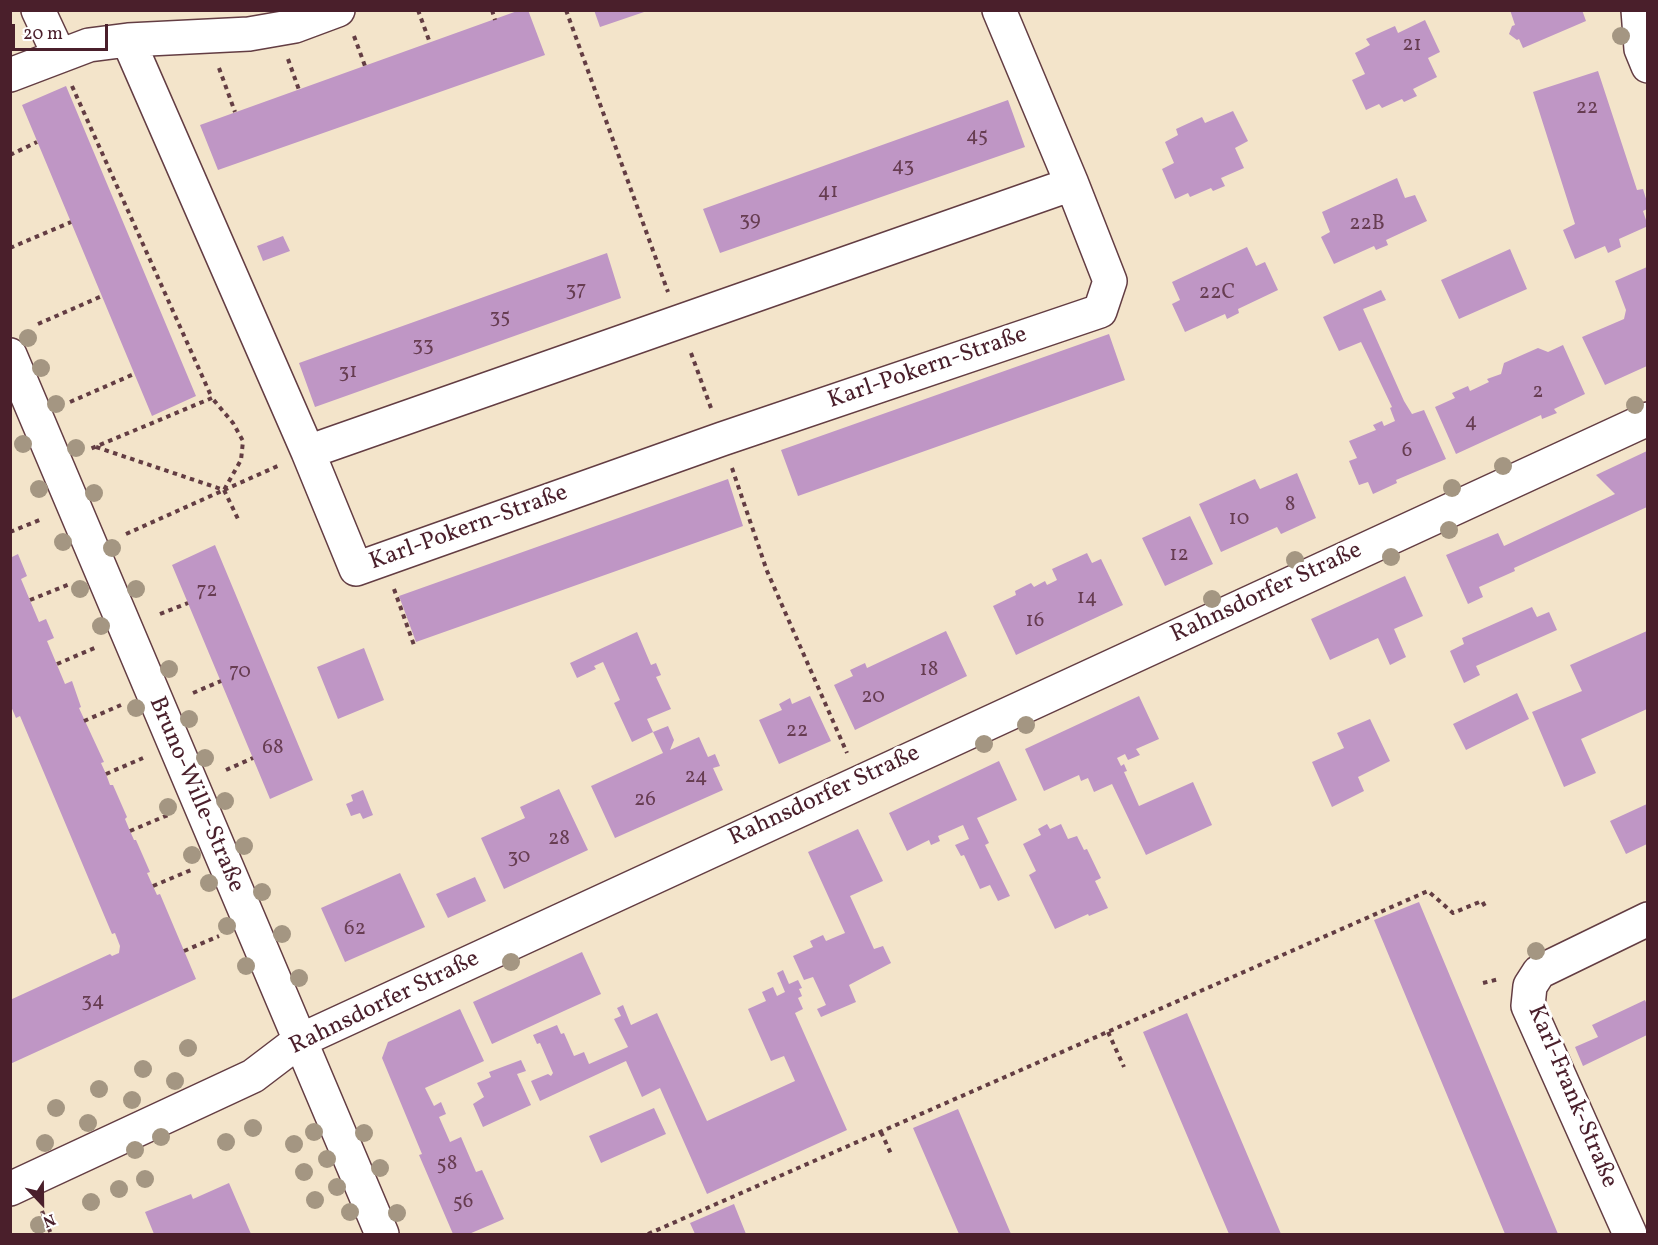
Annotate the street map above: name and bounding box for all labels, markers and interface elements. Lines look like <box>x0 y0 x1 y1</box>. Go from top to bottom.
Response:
scale bar <box>15 12 111 50</box>
text: 20 m <box>23 22 63 47</box>
house number: 21 <box>1402 33 1422 59</box>
house number: 22 <box>1576 96 1598 122</box>
house number: 45 <box>966 124 988 150</box>
house number: 43 <box>892 154 914 180</box>
house number: 41 <box>818 180 838 206</box>
house number: 39 <box>739 208 761 234</box>
house number: 22B <box>1349 212 1385 238</box>
house number: 37 <box>566 278 586 304</box>
house number: 22C <box>1199 281 1235 307</box>
house number: 35 <box>490 305 510 331</box>
street label: Karl-Pokern-Straße <box>825 321 1031 417</box>
house number: 33 <box>412 333 434 359</box>
house number: 31 <box>339 360 357 386</box>
house number: 2 <box>1532 380 1544 406</box>
house number: 4 <box>1465 410 1477 436</box>
house number: 6 <box>1402 439 1412 465</box>
street label: Karl-Pokern-Straße <box>366 480 572 578</box>
house number: 8 <box>1285 493 1295 519</box>
house number: 10 <box>1229 507 1249 533</box>
street label: Rahnsdorfer Straße <box>1167 537 1367 651</box>
house number: 12 <box>1169 543 1189 569</box>
house number: 72 <box>196 579 218 605</box>
house number: 14 <box>1077 586 1097 612</box>
house number: 16 <box>1026 609 1044 635</box>
house number: 18 <box>920 658 938 684</box>
house number: 70 <box>229 660 251 686</box>
house number: 20 <box>861 685 885 711</box>
street label: Bruno-Wille-Straße <box>141 693 249 897</box>
house number: 22 <box>786 719 808 745</box>
house number: 68 <box>262 736 284 762</box>
street label: Rahnsdorfer Straße <box>725 740 925 854</box>
house number: 24 <box>684 765 708 791</box>
house number: 26 <box>634 788 656 814</box>
house number: 28 <box>548 827 570 853</box>
house number: 30 <box>508 845 530 871</box>
house number: 62 <box>344 917 366 943</box>
street label: Rahnsdorfer Straße <box>285 946 485 1062</box>
house number: 34 <box>81 989 105 1015</box>
street label: Karl-Frank-Straße <box>1520 1001 1622 1193</box>
house number: 58 <box>437 1152 457 1178</box>
north arrow <box>12 1173 72 1233</box>
house number: 56 <box>453 1190 473 1216</box>
text: N <box>39 1207 58 1232</box>

